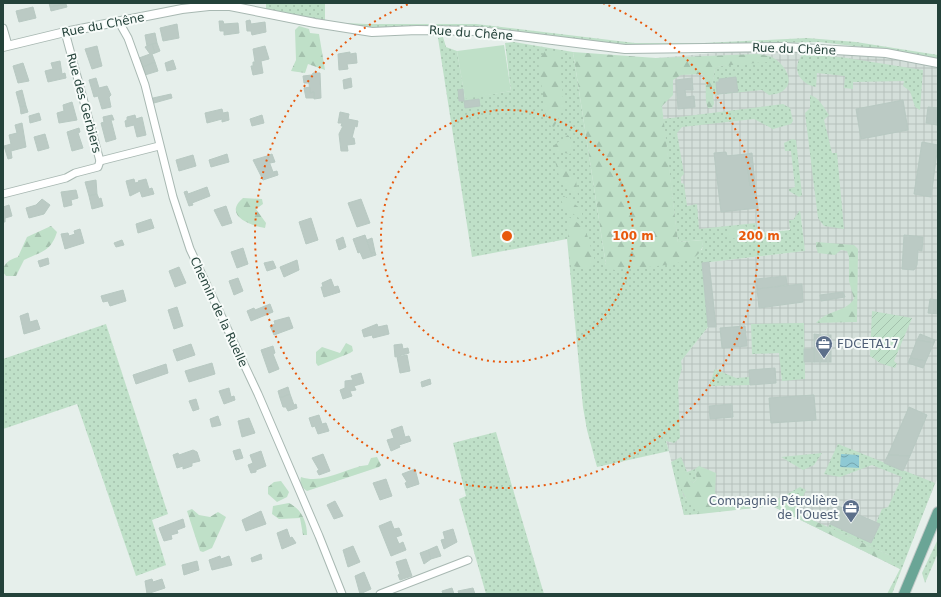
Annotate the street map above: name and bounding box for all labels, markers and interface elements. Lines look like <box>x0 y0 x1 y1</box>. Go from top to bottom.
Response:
street label: Rue du Chêne <box>60 10 146 40</box>
street label: Rue du Chêne <box>429 23 513 43</box>
street label: Rue du Chêne <box>752 41 836 57</box>
street label: Rue des Gerbiers <box>64 52 104 154</box>
centre of rings <box>500 229 514 243</box>
text: 100 m <box>612 229 654 243</box>
text: 200 m <box>738 229 780 243</box>
street label: Chemin de la Ruelle <box>187 255 251 369</box>
office icon: FDCETA17 <box>814 334 834 359</box>
place label: FDCETA17 <box>837 337 899 351</box>
place label: Compagnie Pétrolière de l'Ouest <box>709 494 838 522</box>
office icon: Compagnie Pétrolière de l'Ouest <box>841 498 861 523</box>

